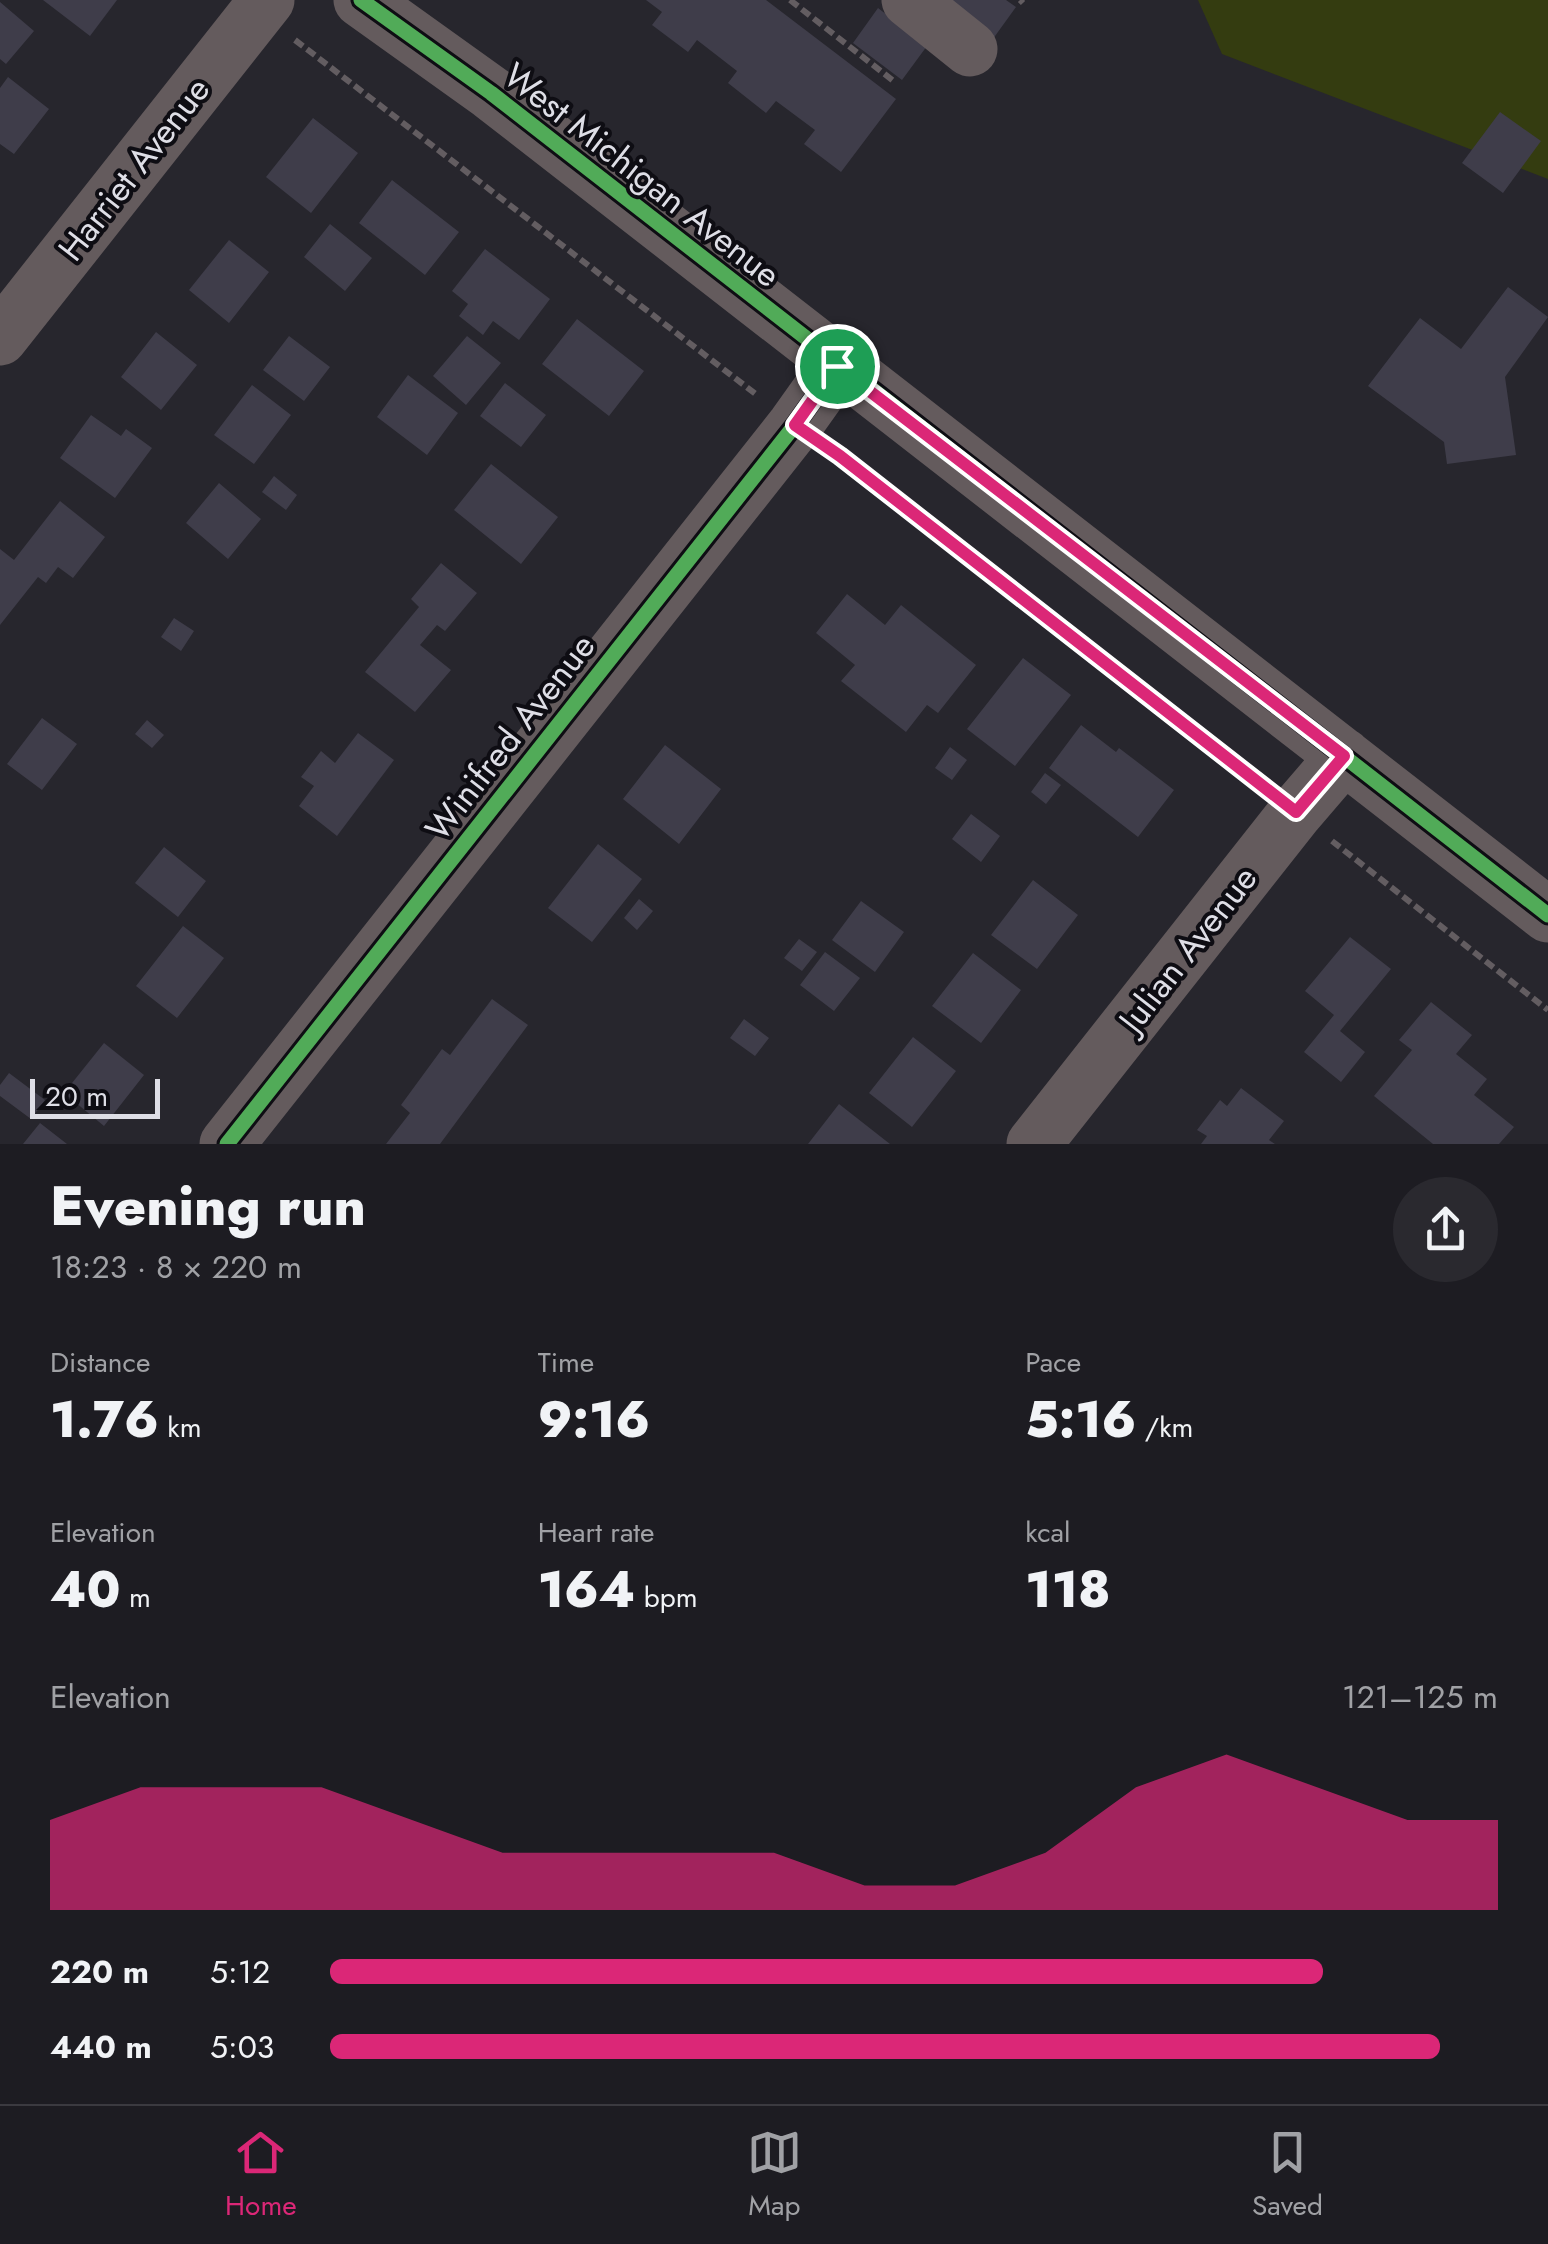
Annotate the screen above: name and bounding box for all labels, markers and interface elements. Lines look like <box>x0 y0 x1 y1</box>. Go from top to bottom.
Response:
street label: West Michigan Avenue <box>493 51 791 299</box>
street label: Harriet Avenue <box>46 67 222 271</box>
pin <box>795 324 880 409</box>
icon: arrive <box>810 339 865 394</box>
street label: Winifred Avenue <box>413 623 607 851</box>
street label: Julian Avenue <box>1105 855 1269 1046</box>
scale bar <box>30 1074 160 1118</box>
text: 20 m <box>45 1076 108 1117</box>
text: Evening run <box>50 1166 366 1246</box>
button: share <box>1393 1177 1498 1282</box>
text: 18:23 · 8 × 220 m <box>50 1244 302 1290</box>
text: Distance <box>50 1342 150 1383</box>
text: Time <box>538 1342 594 1383</box>
text: Pace <box>1025 1342 1081 1383</box>
text: 1.76 <box>50 1383 159 1456</box>
text: 9:16 <box>538 1383 650 1456</box>
text: 5:16 <box>1025 1383 1136 1456</box>
text: km <box>159 1407 202 1448</box>
text: /km <box>1136 1407 1193 1448</box>
text: Elevation <box>50 1512 156 1553</box>
text: Heart rate <box>538 1512 655 1553</box>
text: kcal <box>1025 1512 1071 1553</box>
text: 40 <box>50 1553 121 1626</box>
text: 164 <box>538 1553 635 1626</box>
text: 118 <box>1025 1553 1111 1626</box>
text: m <box>121 1577 151 1618</box>
text: bpm <box>635 1577 698 1618</box>
text: Elevation <box>50 1674 171 1720</box>
text: 121–125 m <box>1342 1674 1498 1720</box>
text: 220 m <box>50 1949 149 1995</box>
text: 5:12 <box>210 1949 270 1995</box>
text: 440 m <box>50 2024 152 2070</box>
text: 5:03 <box>210 2024 274 2070</box>
tab: Home <box>225 2125 297 2226</box>
tab: Map <box>747 2125 802 2226</box>
tab: Saved <box>1252 2125 1323 2226</box>

